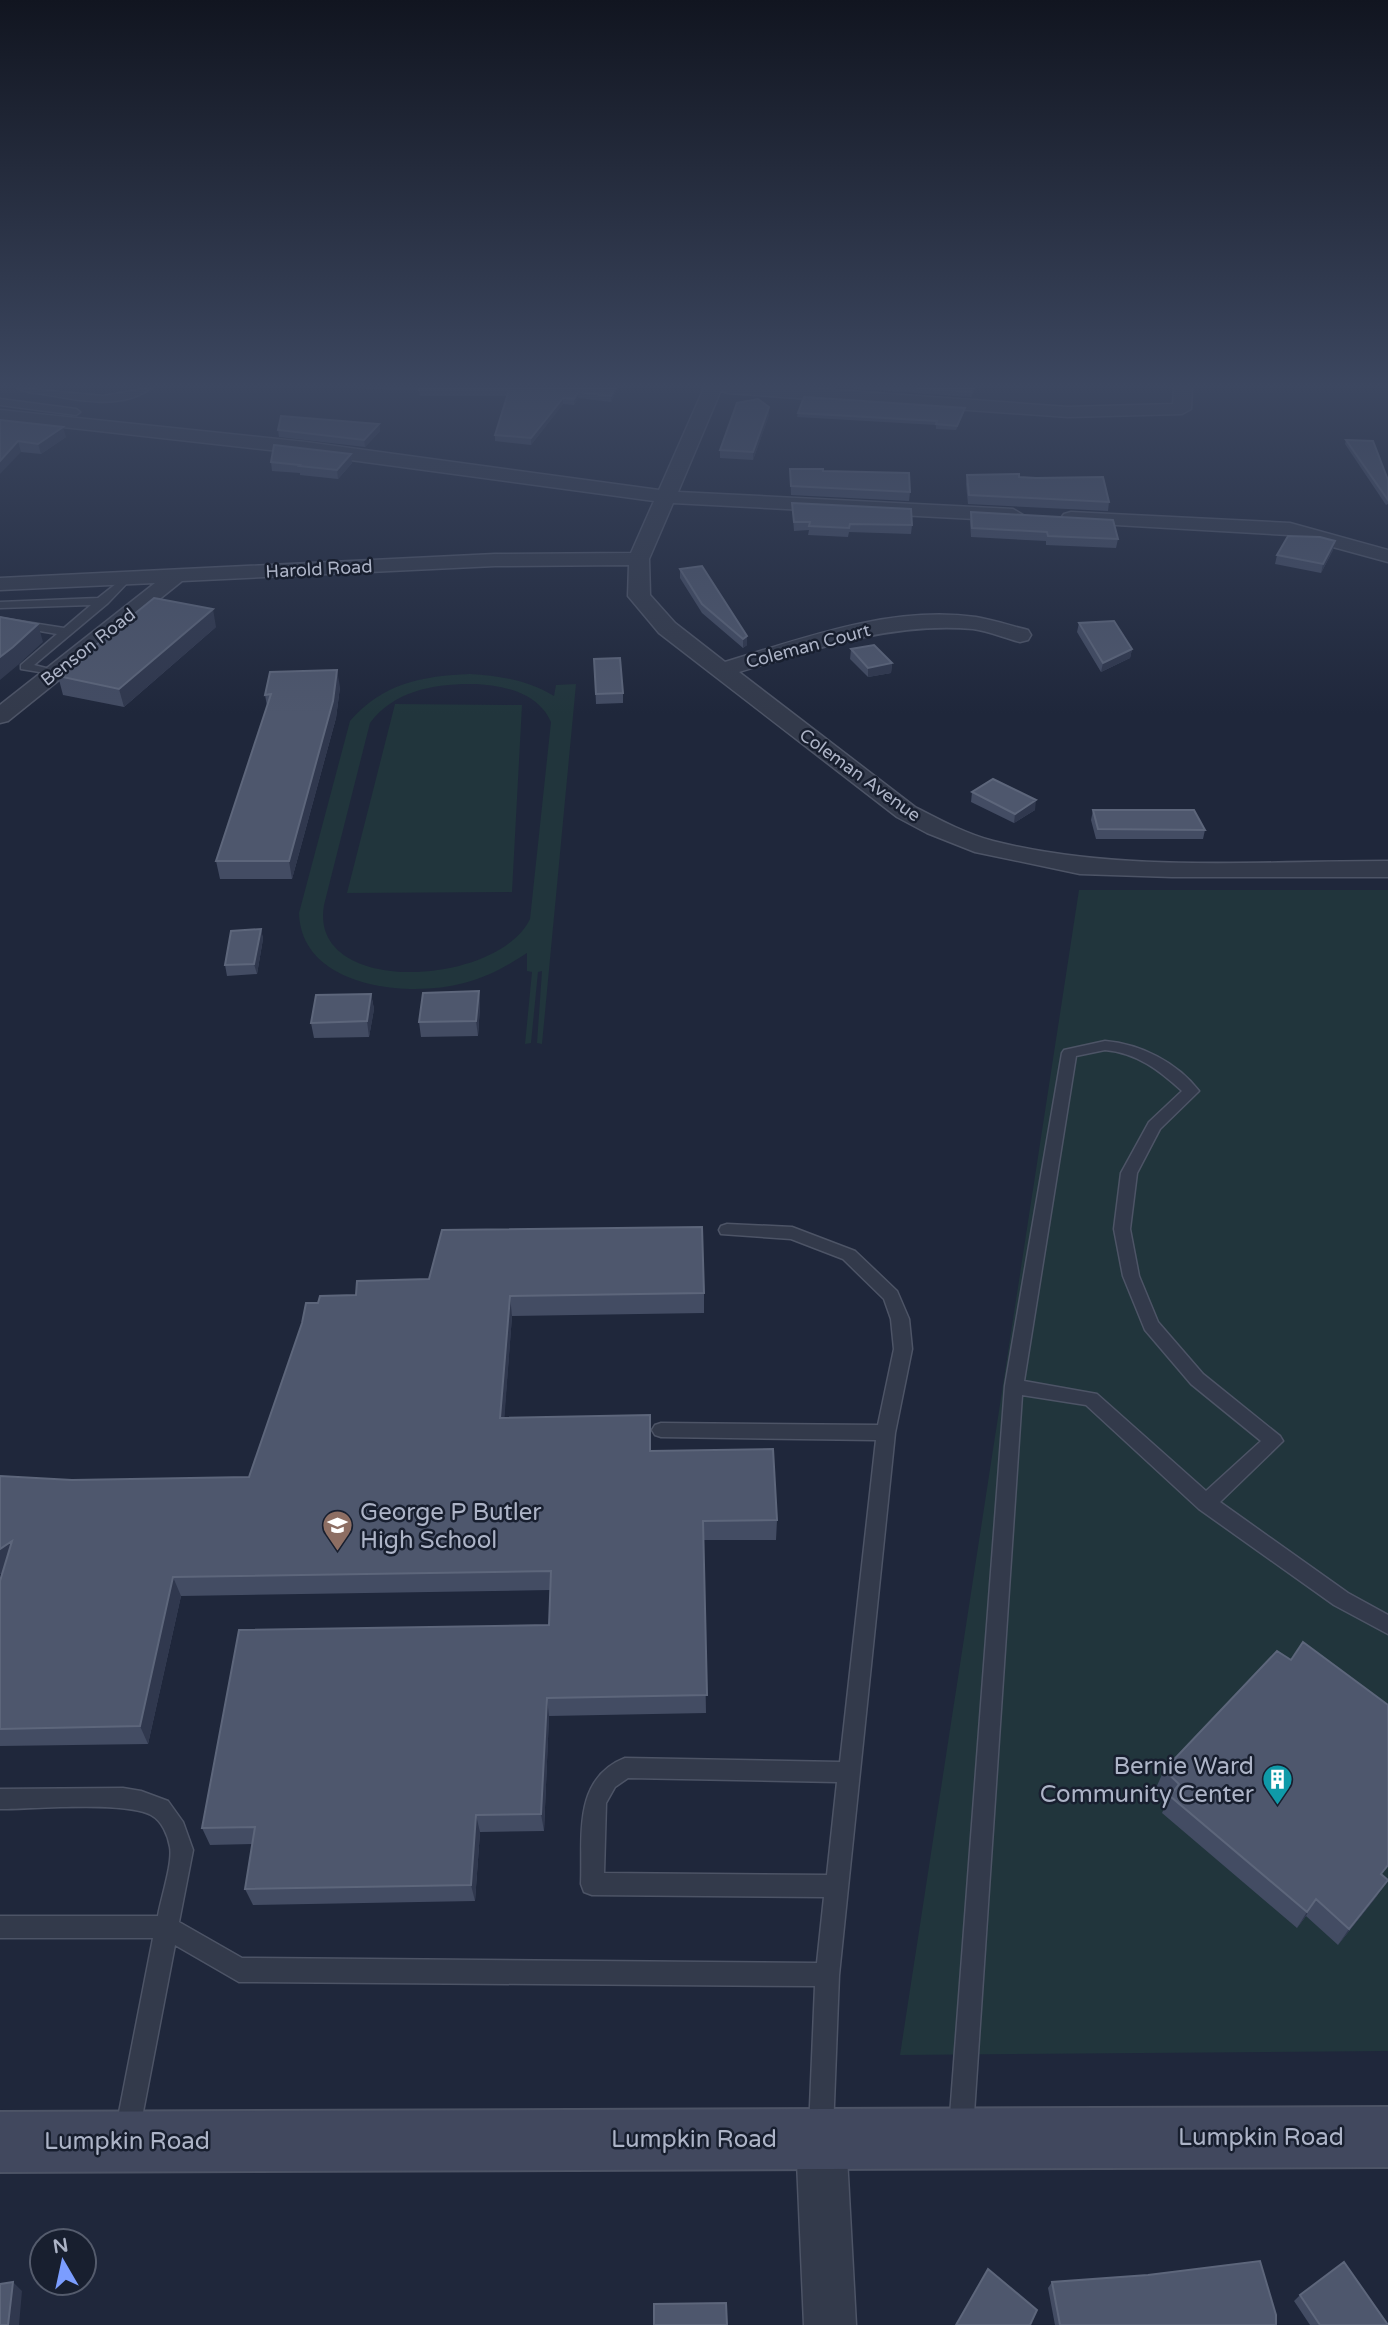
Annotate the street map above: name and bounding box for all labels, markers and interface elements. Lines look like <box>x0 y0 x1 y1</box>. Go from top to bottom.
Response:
street label: Harold Road <box>265 555 373 583</box>
street label: Benson Road <box>36 603 140 691</box>
street label: Coleman Court <box>743 619 873 673</box>
street label: Coleman Avenue <box>795 724 925 826</box>
place label: George P Butler High School <box>360 1498 542 1555</box>
school or university icon: George P Butler High School <box>320 1509 354 1553</box>
place label: Bernie Ward Community Center <box>1040 1752 1255 1809</box>
building icon: Bernie Ward Community Center <box>1260 1763 1294 1807</box>
street label: Lumpkin Road <box>1178 2123 1344 2152</box>
street label: Lumpkin Road <box>611 2125 777 2154</box>
street label: Lumpkin Road <box>44 2127 210 2156</box>
north arrow <box>28 2227 98 2297</box>
text: N <box>51 2234 70 2258</box>

